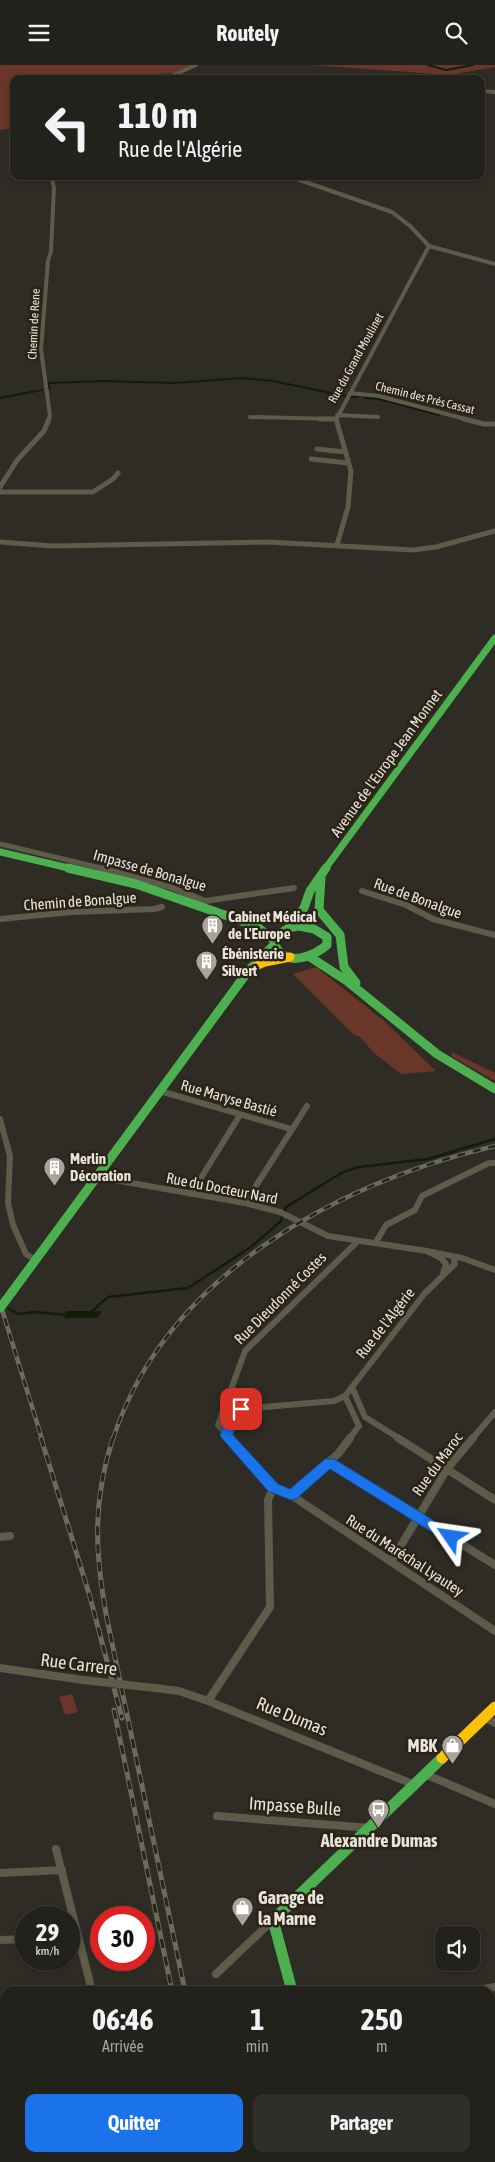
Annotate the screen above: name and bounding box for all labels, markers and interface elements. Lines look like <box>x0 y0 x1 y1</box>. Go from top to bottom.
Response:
icon: menu <box>25 19 53 47</box>
icon: search <box>442 19 470 47</box>
text: Routely <box>216 20 279 46</box>
icon: left <box>35 95 100 160</box>
text: 110 m <box>118 95 197 135</box>
text: Rue de l'Algérie <box>118 136 242 162</box>
street label: Chemin de Rene <box>25 288 43 360</box>
street label: Rue du Grand Moulinet <box>326 310 387 405</box>
street label: Chemin des Prés Cassat <box>374 379 477 417</box>
street label: Avenue de l'Europe Jean Monnet <box>327 686 445 840</box>
street label: Impasse de Bonalgue <box>92 846 209 894</box>
street label: Rue de Bonalgue <box>372 874 464 922</box>
street label: Chemin de Bonalgue <box>23 889 137 913</box>
place label: Cabinet Médical de L'Europe <box>228 908 318 942</box>
building icon: Cabinet Médical de L'Europe <box>200 913 224 944</box>
place label: Ébénisterie Silvert <box>222 945 284 979</box>
building icon: Ébénisterie Silvert <box>194 950 218 981</box>
street label: Rue Maryse Bastié <box>179 1076 279 1120</box>
place label: Merlin Décoration <box>70 1150 131 1184</box>
building icon: Merlin Décoration <box>42 1155 66 1186</box>
street label: Rue du Docteur Nard <box>165 1169 279 1207</box>
street label: Rue Dieudonné Costes <box>231 1249 329 1347</box>
street label: Rue de l'Algérie <box>352 1284 418 1362</box>
pin <box>220 1388 262 1430</box>
icon: arrive <box>227 1395 255 1423</box>
street label: Rue du Maroc <box>408 1429 466 1499</box>
position arrow <box>424 1510 476 1562</box>
street label: Rue du Maréchal Lyautey <box>343 1511 467 1599</box>
street label: Rue Carrere <box>39 1649 119 1679</box>
street label: Rue Dumas <box>253 1692 331 1740</box>
shop icon: MBK <box>441 1733 465 1764</box>
place label: MBK <box>408 1735 437 1756</box>
street label: Impasse Bulle <box>248 1792 342 1820</box>
bus stop icon: Alexandre Dumas <box>367 1798 391 1829</box>
place label: Alexandre Dumas <box>320 1830 438 1851</box>
place label: Garage de la Marne <box>258 1887 324 1929</box>
shop icon: Garage de la Marne <box>230 1895 254 1926</box>
speed limit sign: 30 <box>90 1906 155 1971</box>
text: 29 <box>36 1918 59 1946</box>
map controls <box>435 1926 480 1971</box>
button: sound <box>435 1926 480 1971</box>
text: km/h <box>36 1944 59 1958</box>
text: 06:46 <box>92 2002 154 2036</box>
text: 1 <box>250 2002 264 2036</box>
text: 250 <box>361 2002 403 2036</box>
text: Arrivée <box>102 2037 144 2055</box>
text: min <box>246 2037 269 2055</box>
text: m <box>376 2037 388 2055</box>
button: Quitter <box>25 2094 243 2152</box>
button: Partager <box>253 2094 470 2152</box>

